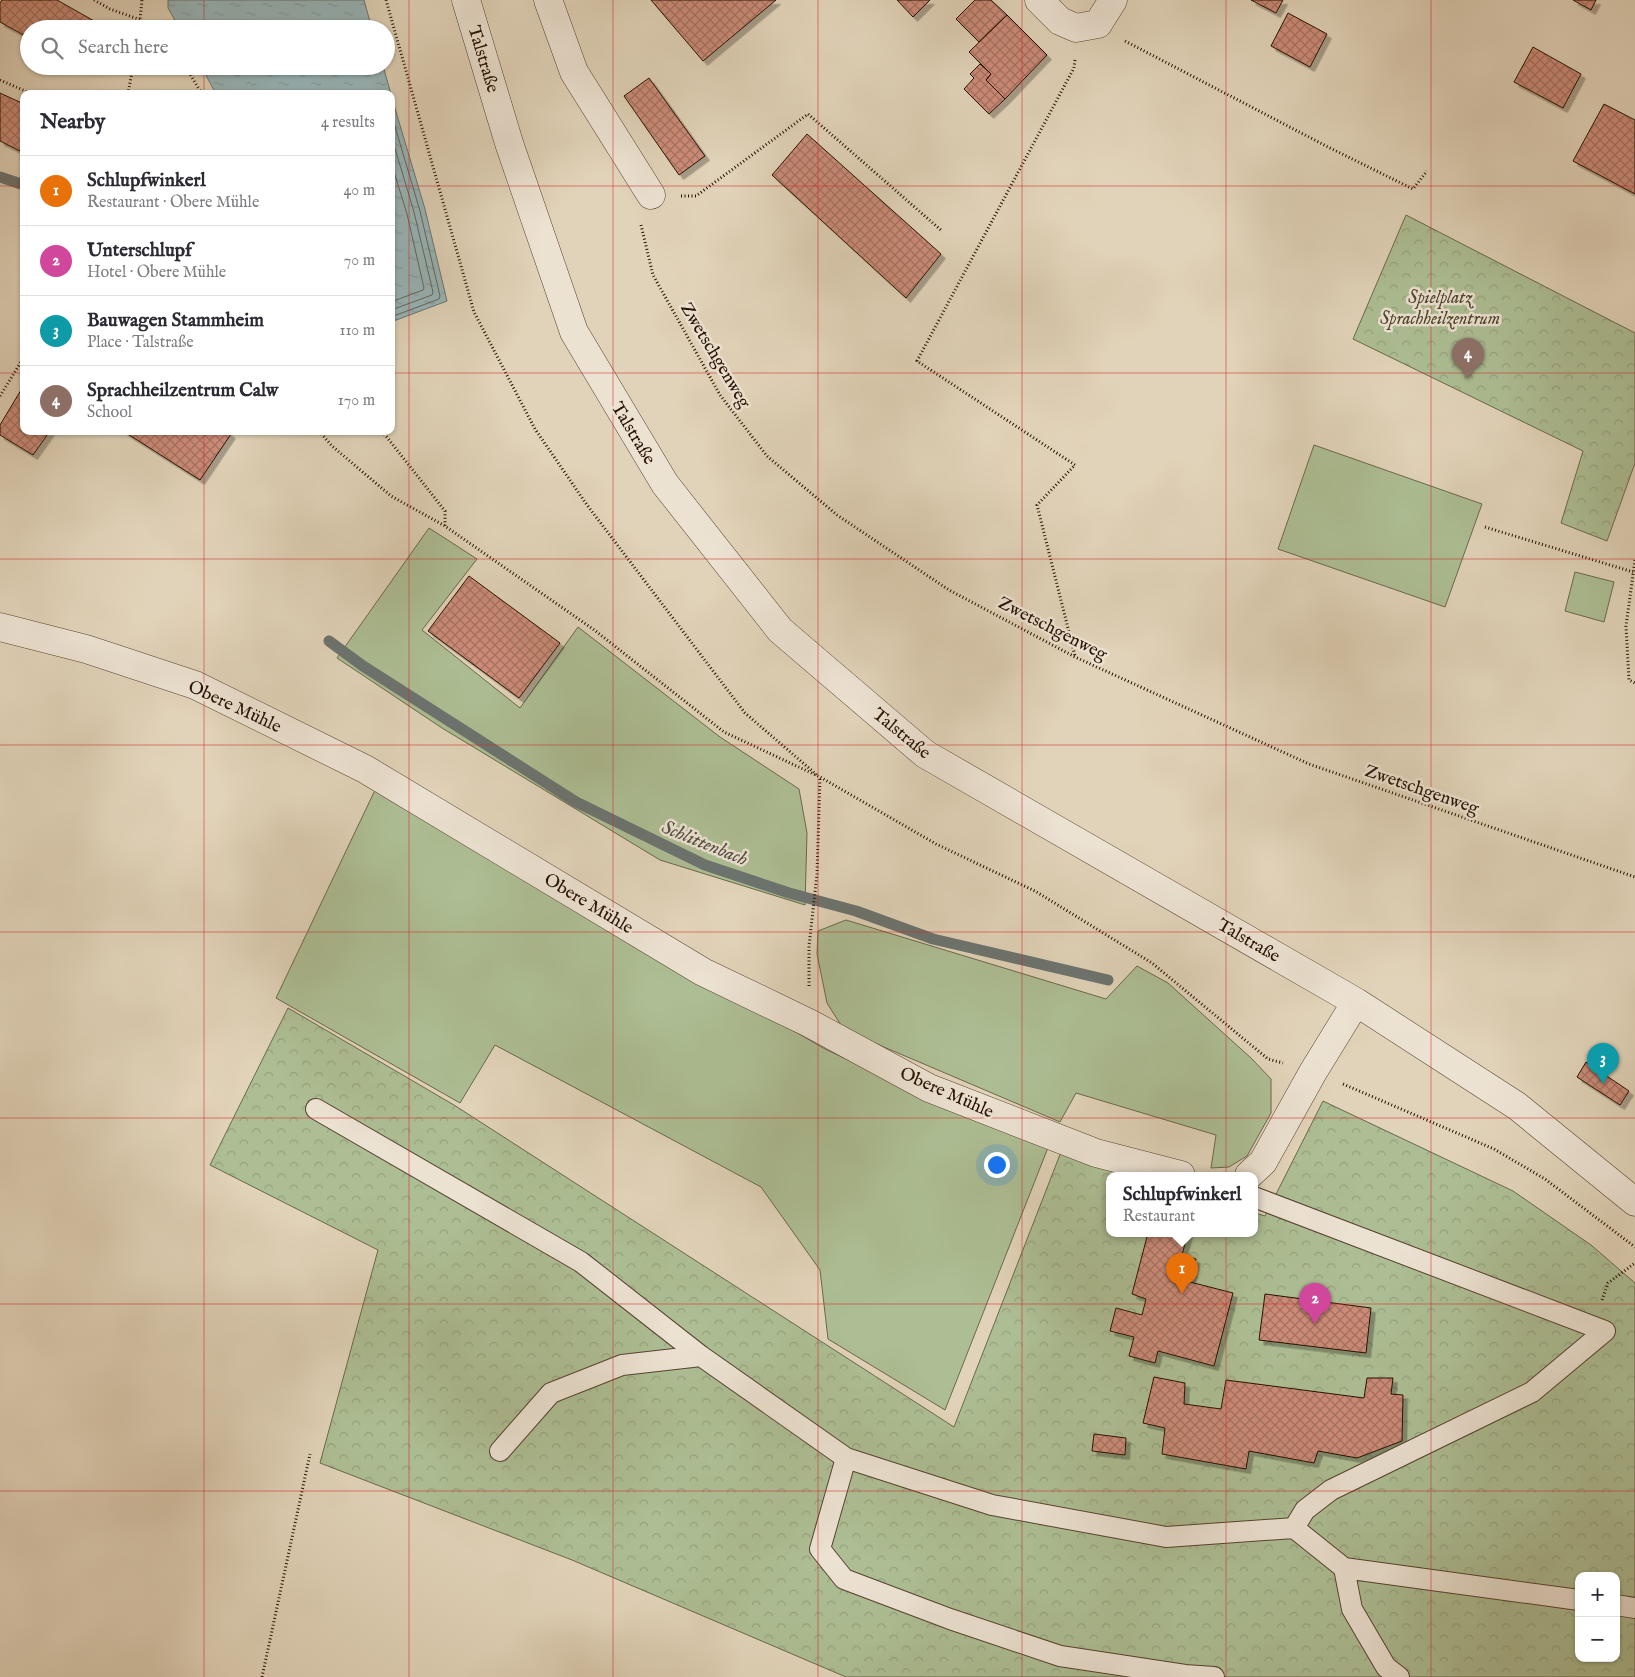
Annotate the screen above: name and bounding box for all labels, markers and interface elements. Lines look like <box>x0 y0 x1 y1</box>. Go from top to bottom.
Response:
search box <box>20 20 395 75</box>
street label: Talstraße <box>461 23 504 96</box>
icon: search <box>38 34 66 62</box>
text: Search here <box>78 36 169 60</box>
text: Nearby <box>40 109 105 136</box>
text: 4 results <box>321 113 375 133</box>
text: Schlupfwinkerl <box>87 169 206 193</box>
text: 1 <box>53 181 59 201</box>
text: 40 m <box>343 181 375 201</box>
text: Restaurant · Obere Mühle <box>87 193 259 213</box>
text: Unterschlupf <box>87 239 192 263</box>
text: 2 <box>52 251 60 271</box>
text: 70 m <box>344 251 375 271</box>
text: Hotel · Obere Mühle <box>87 263 226 283</box>
park label: Spielplatz Sprachheilzentrum <box>1380 287 1500 331</box>
street label: Zwetschgenweg <box>674 299 755 413</box>
text: Bauwagen Stammheim <box>87 309 264 333</box>
text: 3 <box>53 321 59 341</box>
text: 110 m <box>339 321 375 341</box>
text: Place · Talstraße <box>87 333 194 353</box>
pin: 4 <box>1452 338 1484 379</box>
text: Sprachheilzentrum Calw <box>87 379 278 403</box>
text: 4 <box>52 391 60 411</box>
text: 170 m <box>338 391 375 411</box>
street label: Talstraße <box>605 398 660 469</box>
text: School <box>87 403 132 423</box>
street label: Zwetschgenweg <box>994 592 1111 667</box>
street label: Obere Mühle <box>184 676 285 739</box>
street label: Talstraße <box>867 704 935 765</box>
street label: Zwetschgenweg <box>1361 760 1482 821</box>
water label: Schlittenbach <box>658 816 751 872</box>
street label: Obere Mühle <box>539 869 637 940</box>
street label: Talstraße <box>1213 914 1284 968</box>
pin: 3 <box>1587 1043 1619 1084</box>
street label: Obere Mühle <box>896 1062 997 1124</box>
your location <box>984 1152 1010 1178</box>
popup <box>1106 1172 1258 1237</box>
text: Schlupfwinkerl <box>1123 1183 1241 1207</box>
text: Restaurant <box>1123 1207 1195 1227</box>
pin: 1 <box>1166 1253 1198 1294</box>
pin: 2 <box>1299 1283 1331 1324</box>
map controls <box>1575 1572 1620 1662</box>
button: + <box>1575 1572 1620 1617</box>
button: − <box>1575 1617 1620 1662</box>

